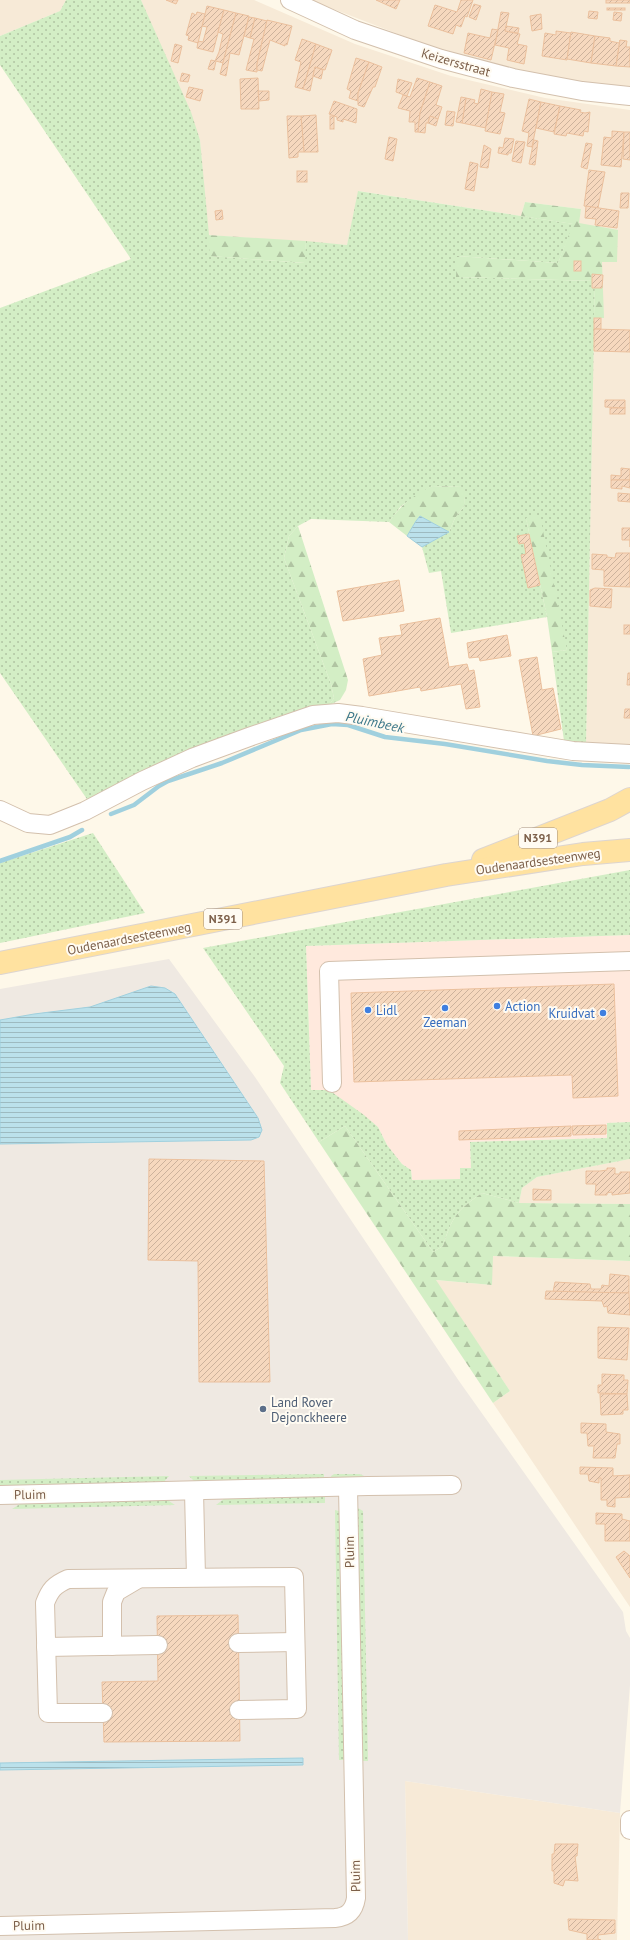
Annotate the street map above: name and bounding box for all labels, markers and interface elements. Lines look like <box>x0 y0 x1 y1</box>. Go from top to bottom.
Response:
street label: Keizersstraat <box>419 45 493 81</box>
water label: Pluimbeek <box>344 707 407 737</box>
road number: N391 <box>519 828 557 848</box>
street label: Oudenaardsesteenweg <box>475 844 602 879</box>
road number: N391 <box>204 909 242 929</box>
street label: Oudenaardsesteenweg <box>66 918 192 959</box>
place label: Action <box>505 998 540 1015</box>
marker: Action <box>492 1001 502 1011</box>
place label: Lidl <box>376 1002 397 1019</box>
marker: Zeeman <box>440 1003 450 1013</box>
marker: Lidl <box>363 1005 373 1015</box>
place label: Kruidvat <box>548 1005 596 1022</box>
marker: Kruidvat <box>598 1008 608 1018</box>
place label: Zeeman <box>423 1014 467 1031</box>
place label: Land Rover Dejonckheere <box>271 1394 347 1426</box>
marker: Land Rover Dejonckheere <box>258 1404 268 1414</box>
street label: Pluim <box>14 1486 46 1503</box>
street label: Pluim <box>341 1536 358 1568</box>
street label: Pluim <box>347 1860 364 1892</box>
street label: Pluim <box>13 1917 45 1934</box>

